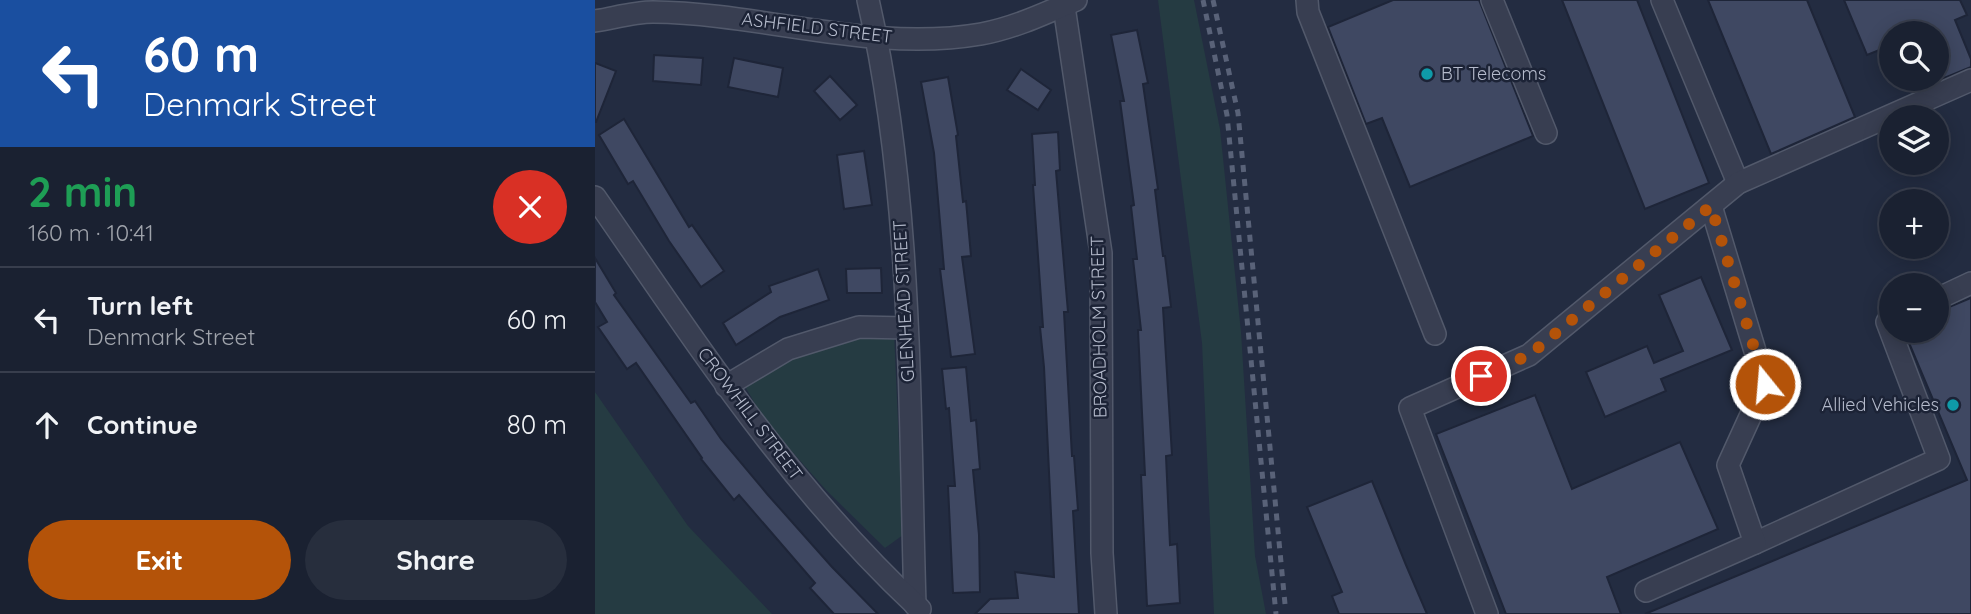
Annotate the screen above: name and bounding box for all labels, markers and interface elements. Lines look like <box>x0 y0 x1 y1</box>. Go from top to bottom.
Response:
street label: ASHFIELD STREET <box>741 7 894 48</box>
map controls <box>1879 21 1949 343</box>
button: search <box>1879 21 1949 91</box>
text: 60 m <box>143 23 259 84</box>
icon: left <box>28 28 119 119</box>
place label: BT Telecoms <box>1441 62 1546 85</box>
marker: BT Telecoms <box>1419 66 1435 82</box>
text: Denmark Street <box>143 84 377 124</box>
button: layers <box>1879 105 1949 175</box>
text: 2 min <box>28 165 137 218</box>
button: close <box>493 170 567 244</box>
button: + <box>1879 189 1949 259</box>
text: 160 m · 10:41 <box>28 218 154 247</box>
street label: GLENHEAD STREET <box>888 219 919 383</box>
street label: BROADHOLM STREET <box>1085 236 1112 418</box>
button: − <box>1879 273 1949 343</box>
text: Turn left <box>87 289 194 322</box>
icon: left <box>28 301 66 339</box>
text: 60 m <box>507 303 567 336</box>
text: Denmark Street <box>87 322 255 351</box>
street label: CROWHILL STREET <box>693 343 808 485</box>
pin <box>1451 346 1511 406</box>
position arrow <box>1728 347 1802 421</box>
icon: arrive <box>1462 357 1500 395</box>
place label: Allied Vehicles <box>1822 393 1939 416</box>
marker: Allied Vehicles <box>1945 397 1961 413</box>
icon: ahead <box>28 406 66 444</box>
text: Continue <box>87 408 198 441</box>
text: 80 m <box>507 408 567 441</box>
button: Exit <box>28 520 291 600</box>
button: Share <box>305 520 567 600</box>

